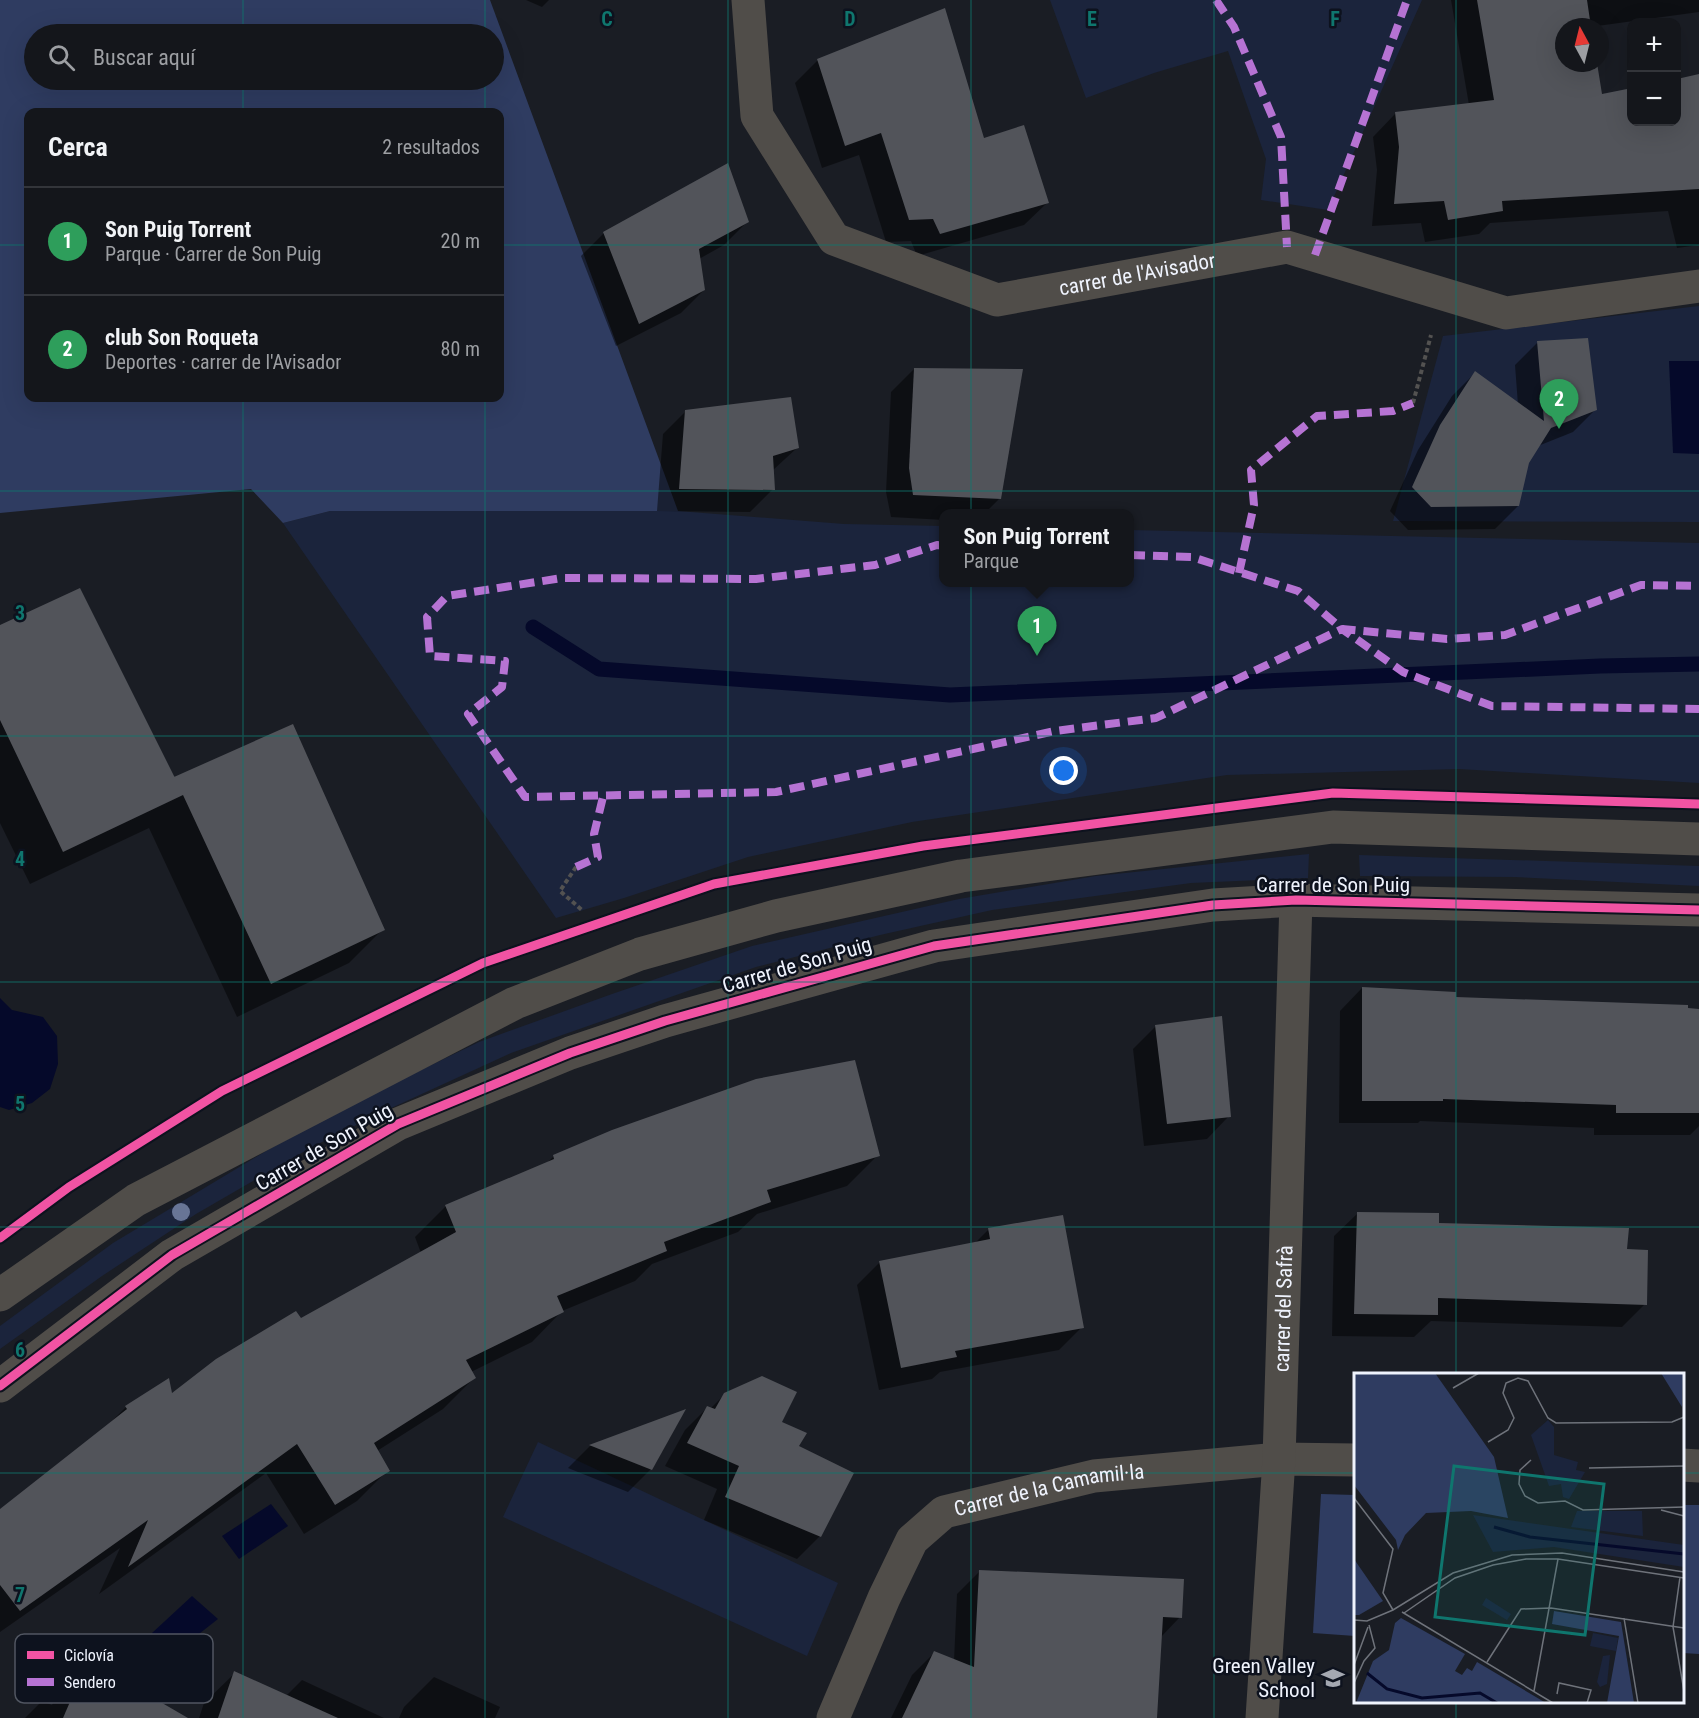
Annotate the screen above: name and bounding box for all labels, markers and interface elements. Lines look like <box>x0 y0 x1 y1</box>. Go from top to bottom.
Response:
text: C <box>601 7 613 31</box>
text: D <box>844 7 856 31</box>
text: E <box>1087 7 1097 31</box>
text: F <box>1330 7 1340 31</box>
north arrow <box>1555 18 1609 72</box>
map controls <box>1627 18 1681 126</box>
button: + <box>1627 18 1681 72</box>
search box <box>24 24 504 90</box>
icon: search <box>45 41 78 74</box>
text: Buscar aquí <box>93 45 196 70</box>
button: − <box>1627 72 1681 126</box>
text: Cerca <box>48 132 108 162</box>
text: 2 resultados <box>382 135 480 159</box>
text: Son Puig Torrent <box>105 217 251 242</box>
text: 1 <box>62 229 73 253</box>
text: 20 m <box>441 229 480 253</box>
text: Parque · Carrer de Son Puig <box>105 242 321 266</box>
street label: carrer de l'Avisador <box>1057 248 1217 300</box>
text: club Son Roqueta <box>105 325 259 350</box>
text: 2 <box>62 337 73 361</box>
text: 80 m <box>441 337 480 361</box>
text: Deportes · carrer de l'Avisador <box>105 350 341 374</box>
pin: 2 <box>1540 380 1578 429</box>
popup <box>939 509 1134 587</box>
text: Son Puig Torrent <box>963 524 1110 549</box>
text: Parque <box>963 549 1019 573</box>
text: 3 <box>15 601 25 625</box>
pin: 1 <box>1018 606 1056 656</box>
your location <box>1049 756 1078 785</box>
text: 4 <box>15 847 25 871</box>
street label: Carrer de Son Puig <box>1256 873 1410 897</box>
street label: Carrer de Son Puig <box>720 932 874 998</box>
text: 5 <box>15 1092 25 1116</box>
street label: Carrer de Son Puig <box>251 1098 397 1196</box>
street label: carrer del Safrà <box>1270 1245 1297 1372</box>
text: 6 <box>15 1338 25 1362</box>
inset map <box>1354 1373 1684 1703</box>
street label: Carrer de la Camamil·la <box>952 1459 1145 1521</box>
text: 7 <box>15 1583 25 1607</box>
legend <box>15 1634 213 1703</box>
text: Ciclovía <box>64 1646 114 1665</box>
place label: Green Valley School <box>1212 1654 1315 1702</box>
school or university icon: Green Valley School <box>1320 1665 1346 1691</box>
text: Sendero <box>64 1673 116 1692</box>

